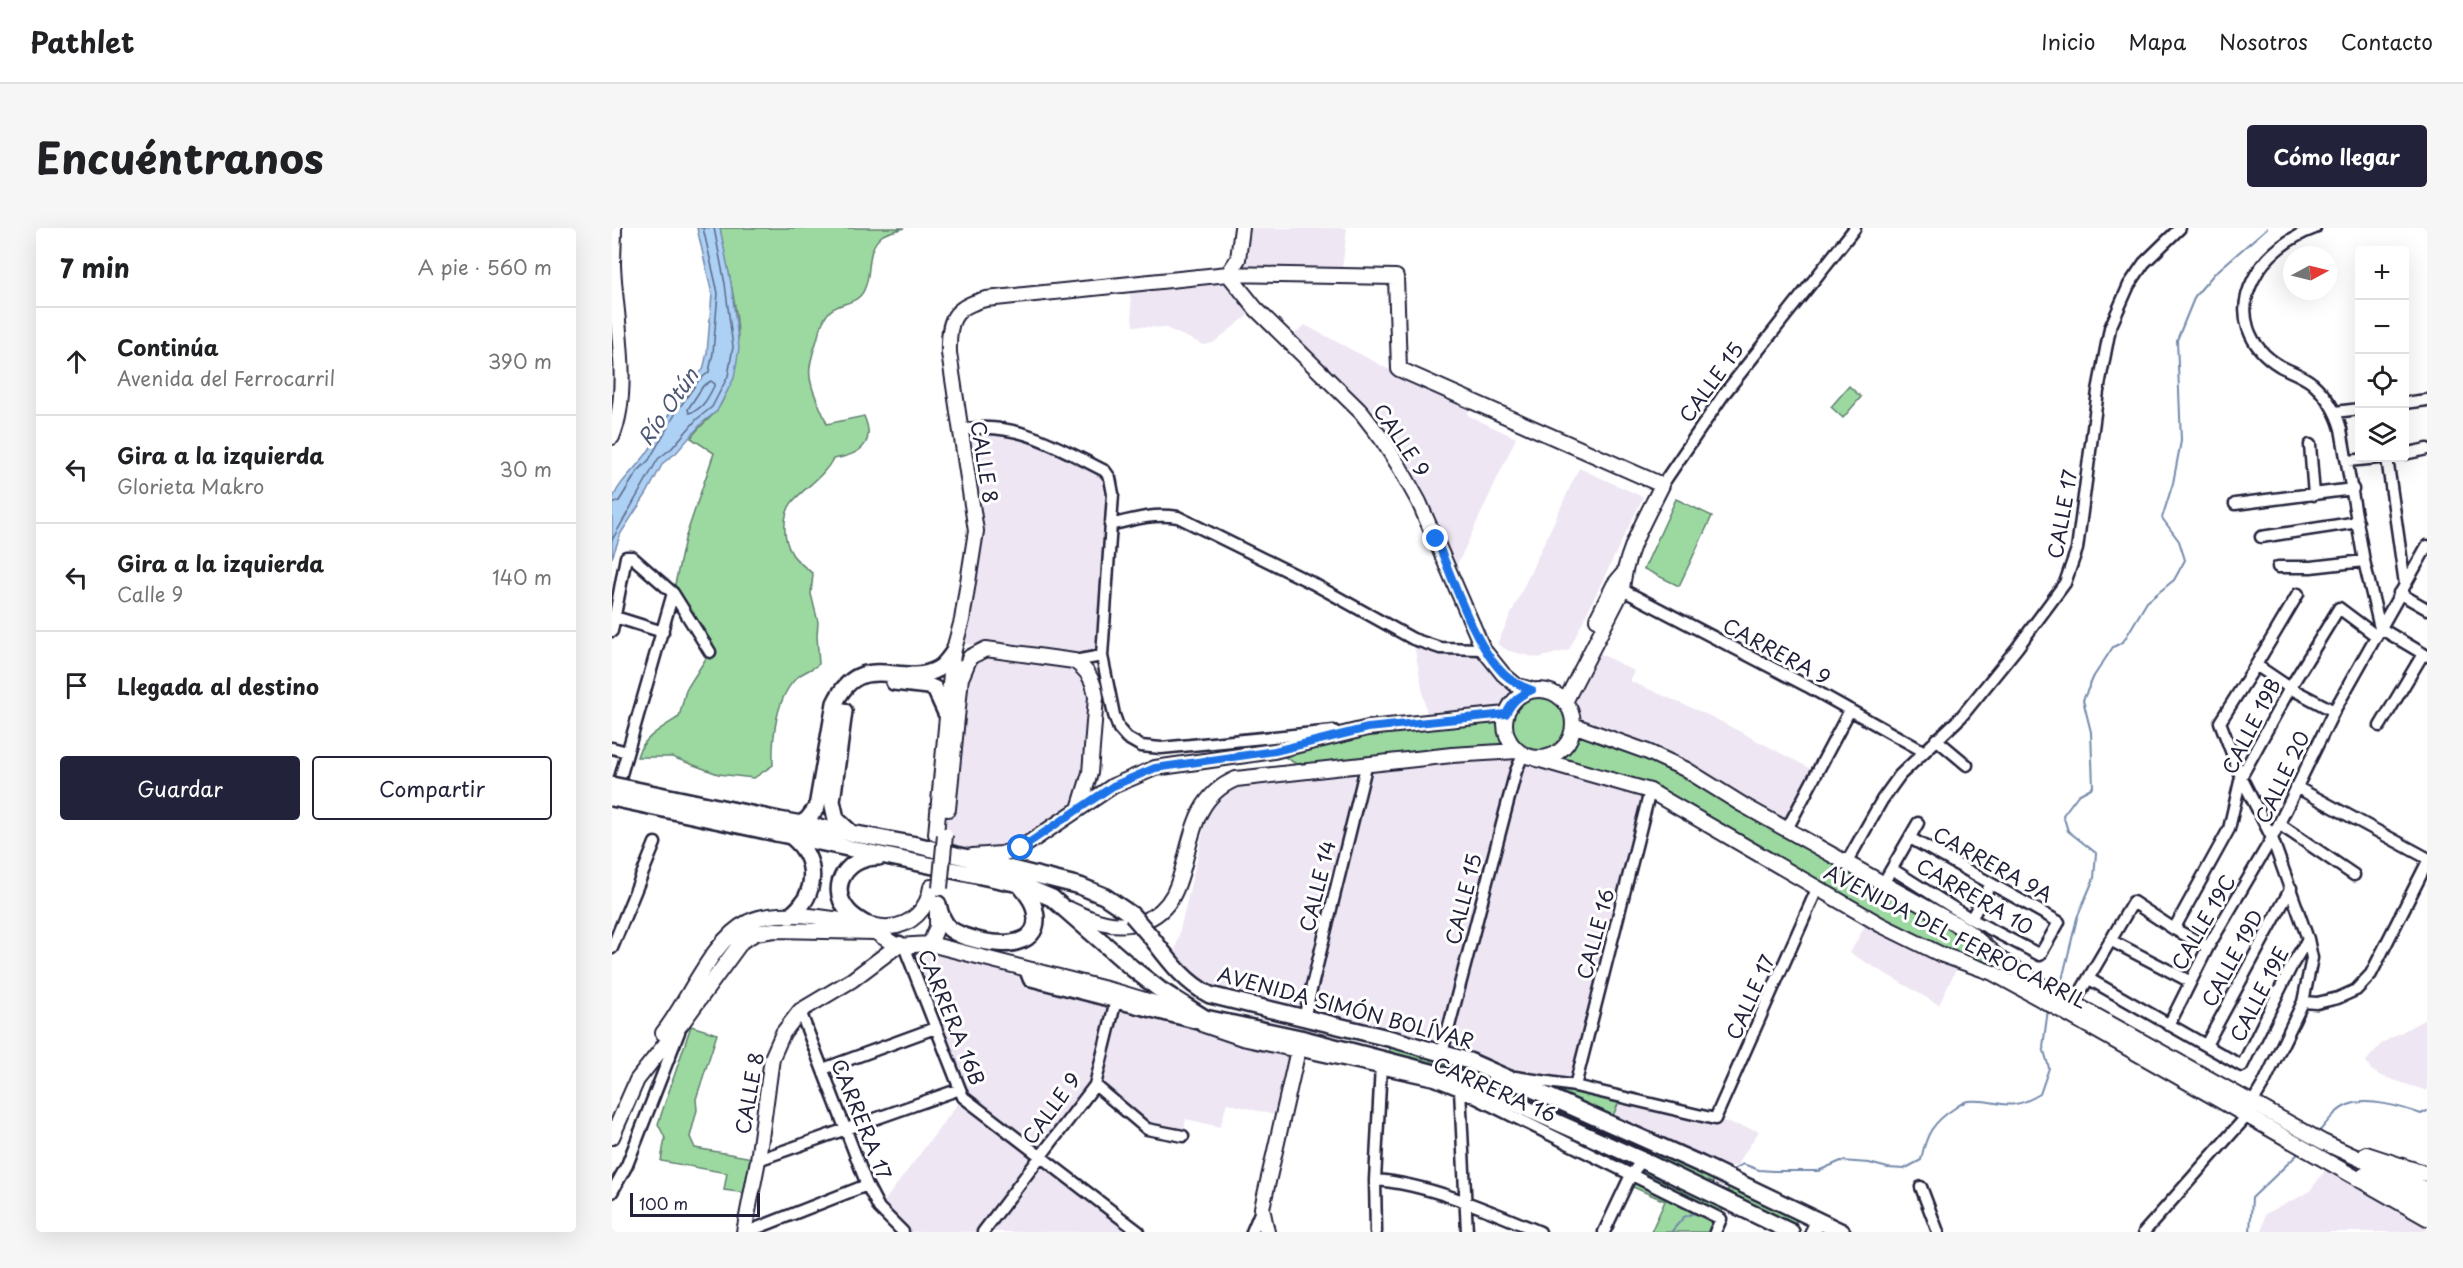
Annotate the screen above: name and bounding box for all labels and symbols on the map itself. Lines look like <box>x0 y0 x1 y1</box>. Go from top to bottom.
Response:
north arrow <box>2283 246 2337 300</box>
street label: CALLE 15 <box>1672 336 1750 428</box>
water label: Río Otún <box>629 360 706 451</box>
street label: CALLE 9 <box>1366 397 1438 483</box>
street label: CALLE 8 <box>964 419 1006 505</box>
street label: CALLE 17 <box>2039 467 2085 561</box>
route end <box>1422 525 1448 551</box>
street label: CARRERA 9 <box>1718 610 1836 692</box>
street label: CALLE 19B <box>2214 673 2288 779</box>
street label: CALLE 20 <box>2247 726 2317 828</box>
street label: CARRERA 9A <box>1928 819 2058 909</box>
route start <box>1007 834 1033 860</box>
street label: CALLE 14 <box>1291 837 1343 935</box>
street label: CALLE 15 <box>1437 850 1489 948</box>
street label: CARRERA 10 <box>1911 850 2039 942</box>
street label: AVENIDA DEL FERROCARRIL <box>1819 856 2093 1016</box>
street label: CALLE 19C <box>2163 869 2243 975</box>
street label: CALLE 16 <box>1569 885 1621 983</box>
street label: CALLE 19D <box>2194 904 2270 1012</box>
street label: CALLE 19E <box>2222 941 2296 1047</box>
street label: CARRERA 16B <box>911 945 993 1089</box>
street label: CALLE 17 <box>1718 949 1782 1044</box>
street label: AVENIDA SIMÓN BOLÍVAR <box>1215 958 1477 1056</box>
street label: CARRERA 16 <box>1429 1049 1561 1129</box>
street label: CALLE 8 <box>727 1050 771 1136</box>
street label: CARRERA 17 <box>824 1054 900 1184</box>
street label: CALLE 9 <box>1014 1066 1088 1150</box>
scale bar <box>630 1190 760 1218</box>

